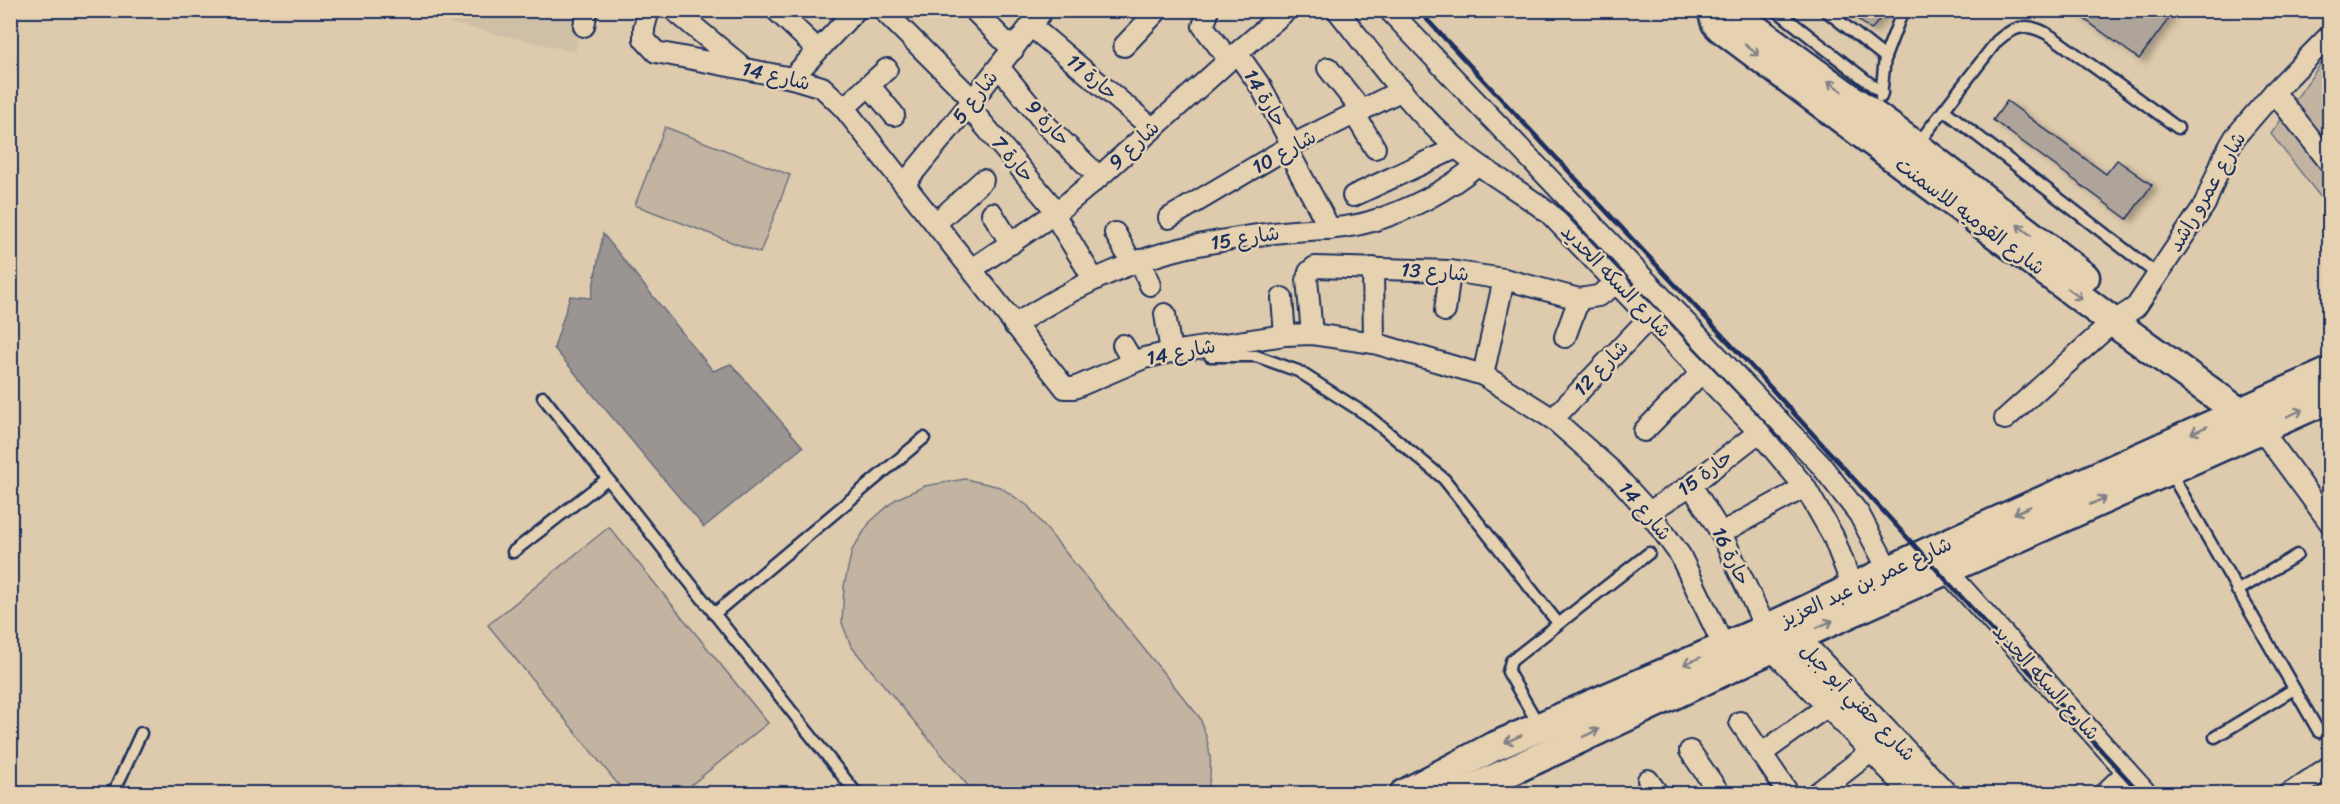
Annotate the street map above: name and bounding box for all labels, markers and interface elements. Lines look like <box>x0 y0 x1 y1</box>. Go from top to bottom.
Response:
one-way arrow <box>1744 44 1760 57</box>
street label: حارة 11 <box>1058 45 1126 109</box>
street label: شارع 14 <box>738 51 814 101</box>
street label: شارع 5 <box>943 62 1007 132</box>
street label: حارة 14 <box>1234 62 1296 134</box>
one-way arrow <box>1827 80 1843 93</box>
street label: حارة 9 <box>1017 91 1079 155</box>
street label: شارع 9 <box>1100 111 1168 179</box>
street label: شارع 10 <box>1245 120 1323 184</box>
street label: شارع عمرو راشد <box>2158 125 2256 259</box>
street label: حارة 7 <box>982 127 1044 191</box>
street label: شارع القوميه للاسمنت <box>1887 147 2053 285</box>
street label: شارع 15 <box>1208 215 1282 261</box>
street label: شارع السكه الحديد <box>1552 215 1680 347</box>
one-way arrow <box>2016 223 2032 236</box>
street label: شارع 13 <box>1400 252 1470 292</box>
one-way arrow <box>2067 288 2083 300</box>
street label: شارع 14 <box>1144 328 1218 376</box>
street label: شارع 12 <box>1565 331 1637 405</box>
one-way arrow <box>2286 406 2304 418</box>
one-way arrow <box>2191 425 2209 436</box>
street label: حارة 15 <box>1669 440 1741 506</box>
street label: شارع 14 <box>1609 473 1681 549</box>
one-way arrow <box>2089 495 2107 507</box>
one-way arrow <box>2013 505 2031 516</box>
street label: حارة 16 <box>1702 520 1760 592</box>
street label: شارع عمر بن عبد العزيز <box>1772 527 1958 638</box>
street label: شارع السكه الحديد <box>1983 615 2109 749</box>
one-way arrow <box>1815 618 1833 629</box>
street label: شارع حفني أبو جبل <box>1792 634 1924 770</box>
one-way arrow <box>1683 656 1701 667</box>
one-way arrow <box>1581 726 1599 738</box>
one-way arrow <box>1504 734 1522 745</box>

